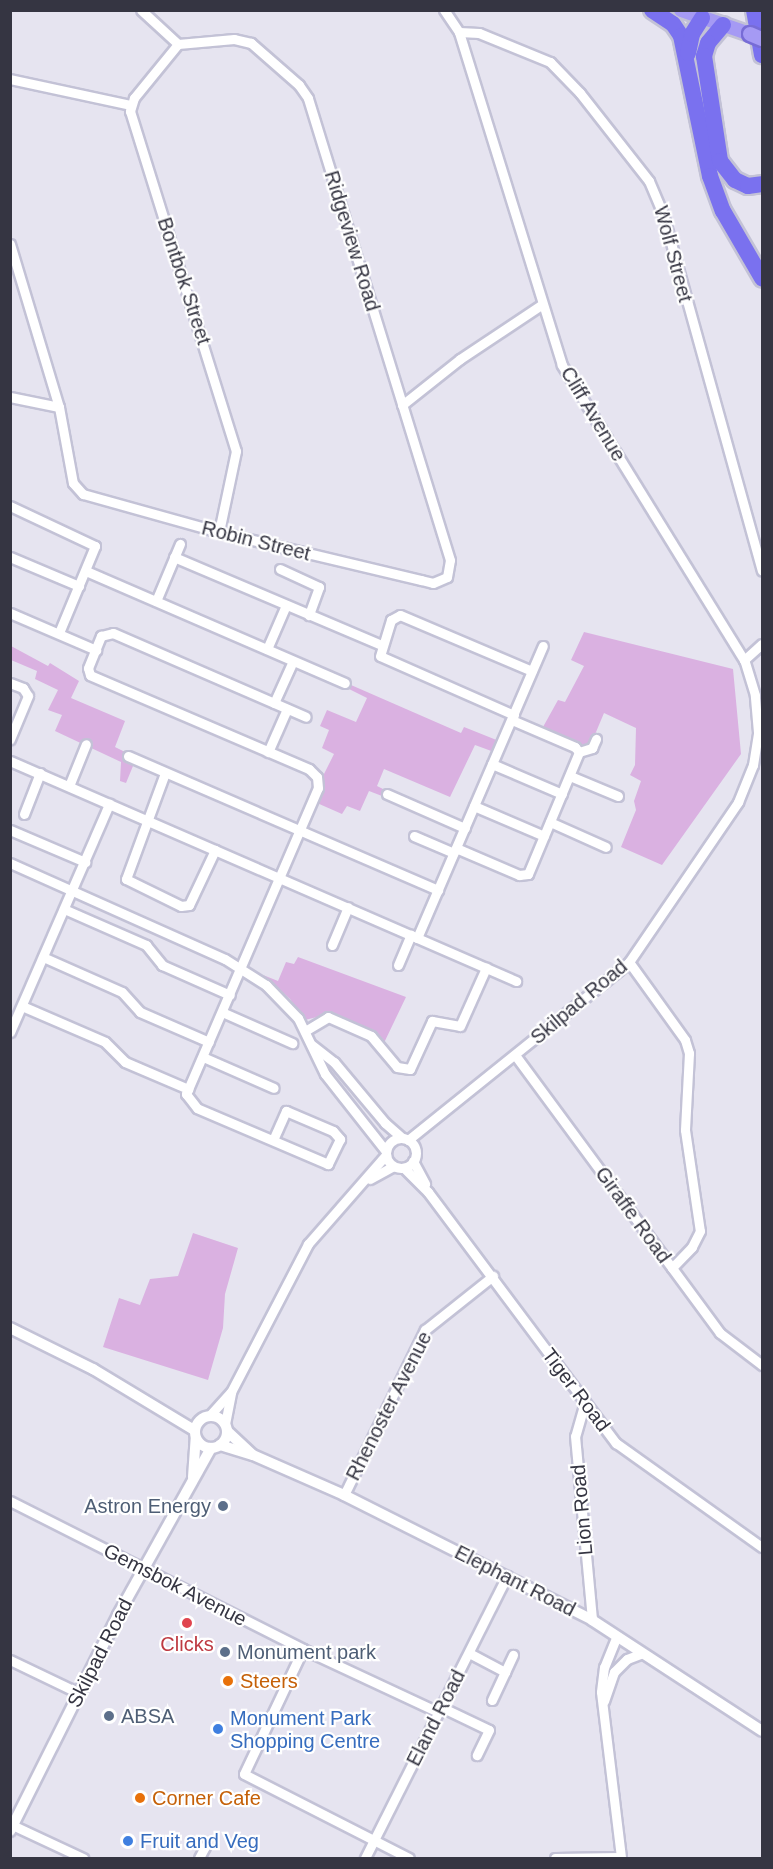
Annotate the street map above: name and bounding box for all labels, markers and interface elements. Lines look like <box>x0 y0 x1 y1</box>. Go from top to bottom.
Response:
street label: Ridgeview Road <box>319 168 385 314</box>
street label: Wolf Street <box>649 203 697 305</box>
street label: Bontbok Street <box>152 214 216 348</box>
street label: Cliff Avenue <box>555 362 631 466</box>
street label: Robin Street <box>199 516 313 566</box>
street label: Skilpad Road <box>526 955 632 1049</box>
street label: Giraffe Road <box>590 1162 676 1268</box>
street label: Rhenoster Avenue <box>341 1327 437 1485</box>
street label: Tiger Road <box>537 1344 615 1436</box>
street label: Lion Road <box>566 1464 598 1556</box>
place label: Astron Energy <box>84 1494 211 1518</box>
marker: Astron Energy <box>216 1499 230 1513</box>
street label: Gemsbok Avenue <box>99 1538 251 1632</box>
street label: Elephant Road <box>451 1540 579 1622</box>
street label: Skilpad Road <box>62 1595 138 1711</box>
marker: Clicks <box>180 1616 194 1630</box>
place label: Clicks <box>160 1632 214 1656</box>
place label: Monument park <box>237 1640 376 1664</box>
marker: Monument park <box>218 1645 232 1659</box>
street label: Eland Road <box>402 1666 470 1770</box>
place label: Steers <box>240 1669 298 1693</box>
marker: Steers <box>221 1674 235 1688</box>
place label: ABSA <box>121 1704 174 1728</box>
place label: Monument Park Shopping Centre <box>230 1706 380 1753</box>
marker: ABSA <box>102 1709 116 1723</box>
marker: Monument Park Shopping Centre <box>211 1722 225 1736</box>
place label: Corner Cafe <box>152 1786 261 1810</box>
marker: Corner Cafe <box>133 1791 147 1805</box>
place label: Fruit and Veg <box>140 1829 259 1853</box>
marker: Fruit and Veg <box>121 1834 135 1848</box>

